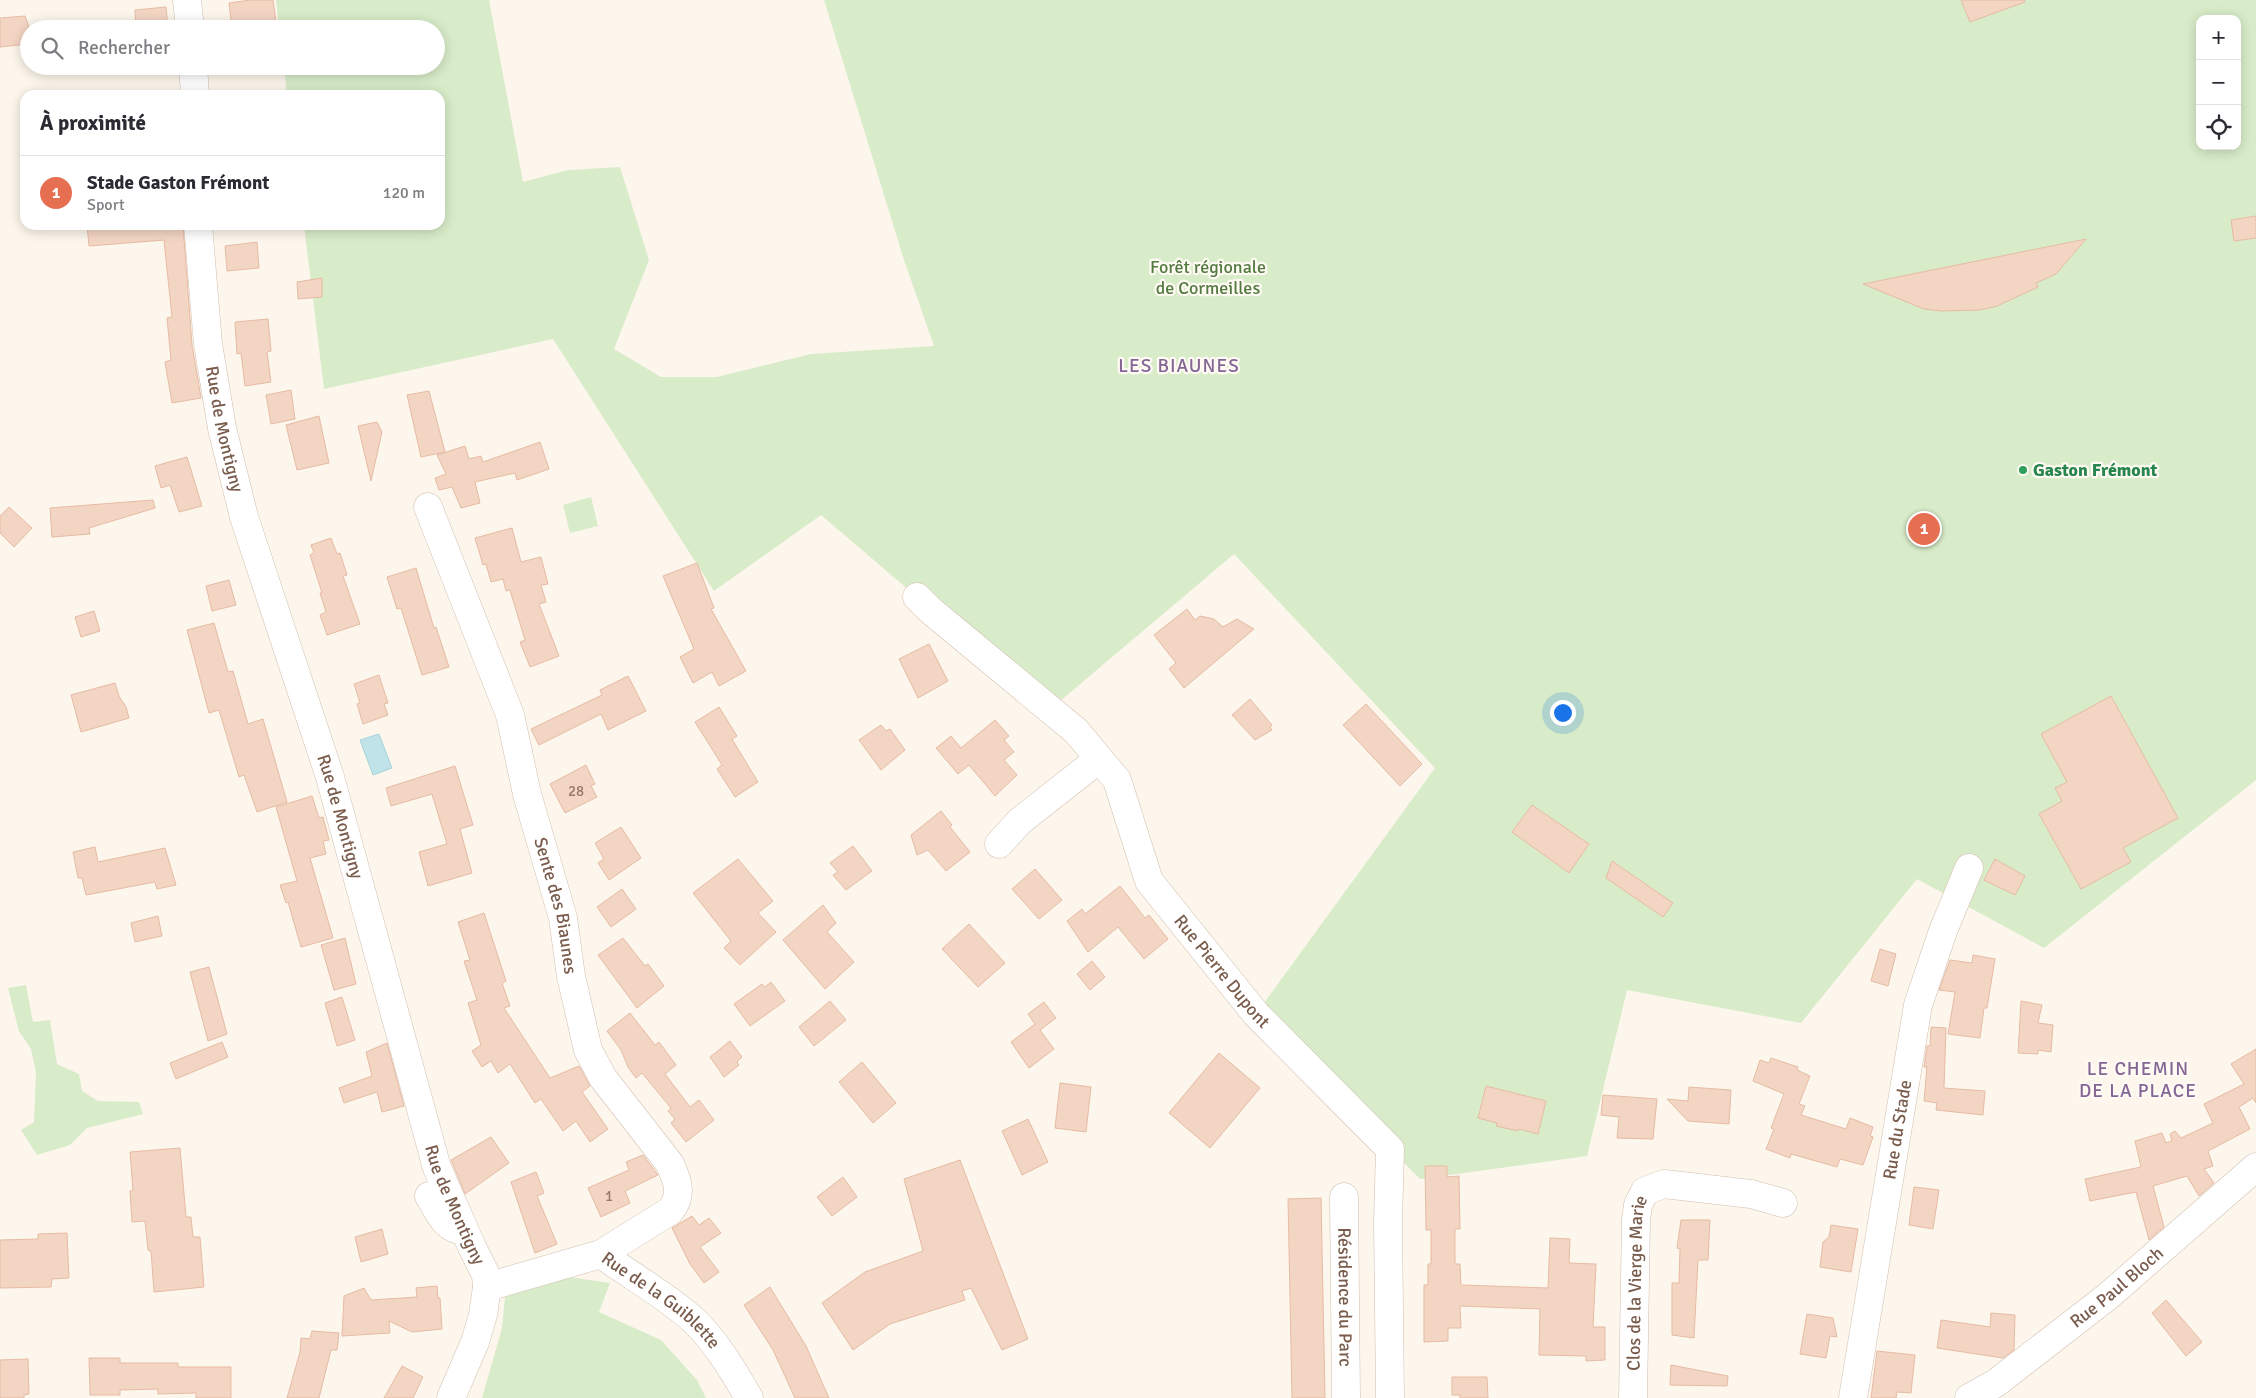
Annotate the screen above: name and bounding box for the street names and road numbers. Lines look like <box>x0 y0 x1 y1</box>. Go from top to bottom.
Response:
street label: Rue de Montigny <box>201 364 249 495</box>
street label: Rue de Montigny <box>312 751 368 882</box>
street label: Sente des Biaunes <box>529 835 582 976</box>
street label: Rue Pierre Dupont <box>1169 910 1275 1033</box>
street label: Rue du Stade <box>1878 1078 1916 1181</box>
street label: Rue de Montigny <box>420 1142 490 1269</box>
street label: Clos de la Vierge Marie <box>1622 1191 1652 1371</box>
street label: Résidence du Parc <box>1333 1227 1357 1367</box>
street label: Rue Paul Bloch <box>2066 1242 2168 1333</box>
street label: Rue de la Guiblette <box>597 1247 725 1353</box>

